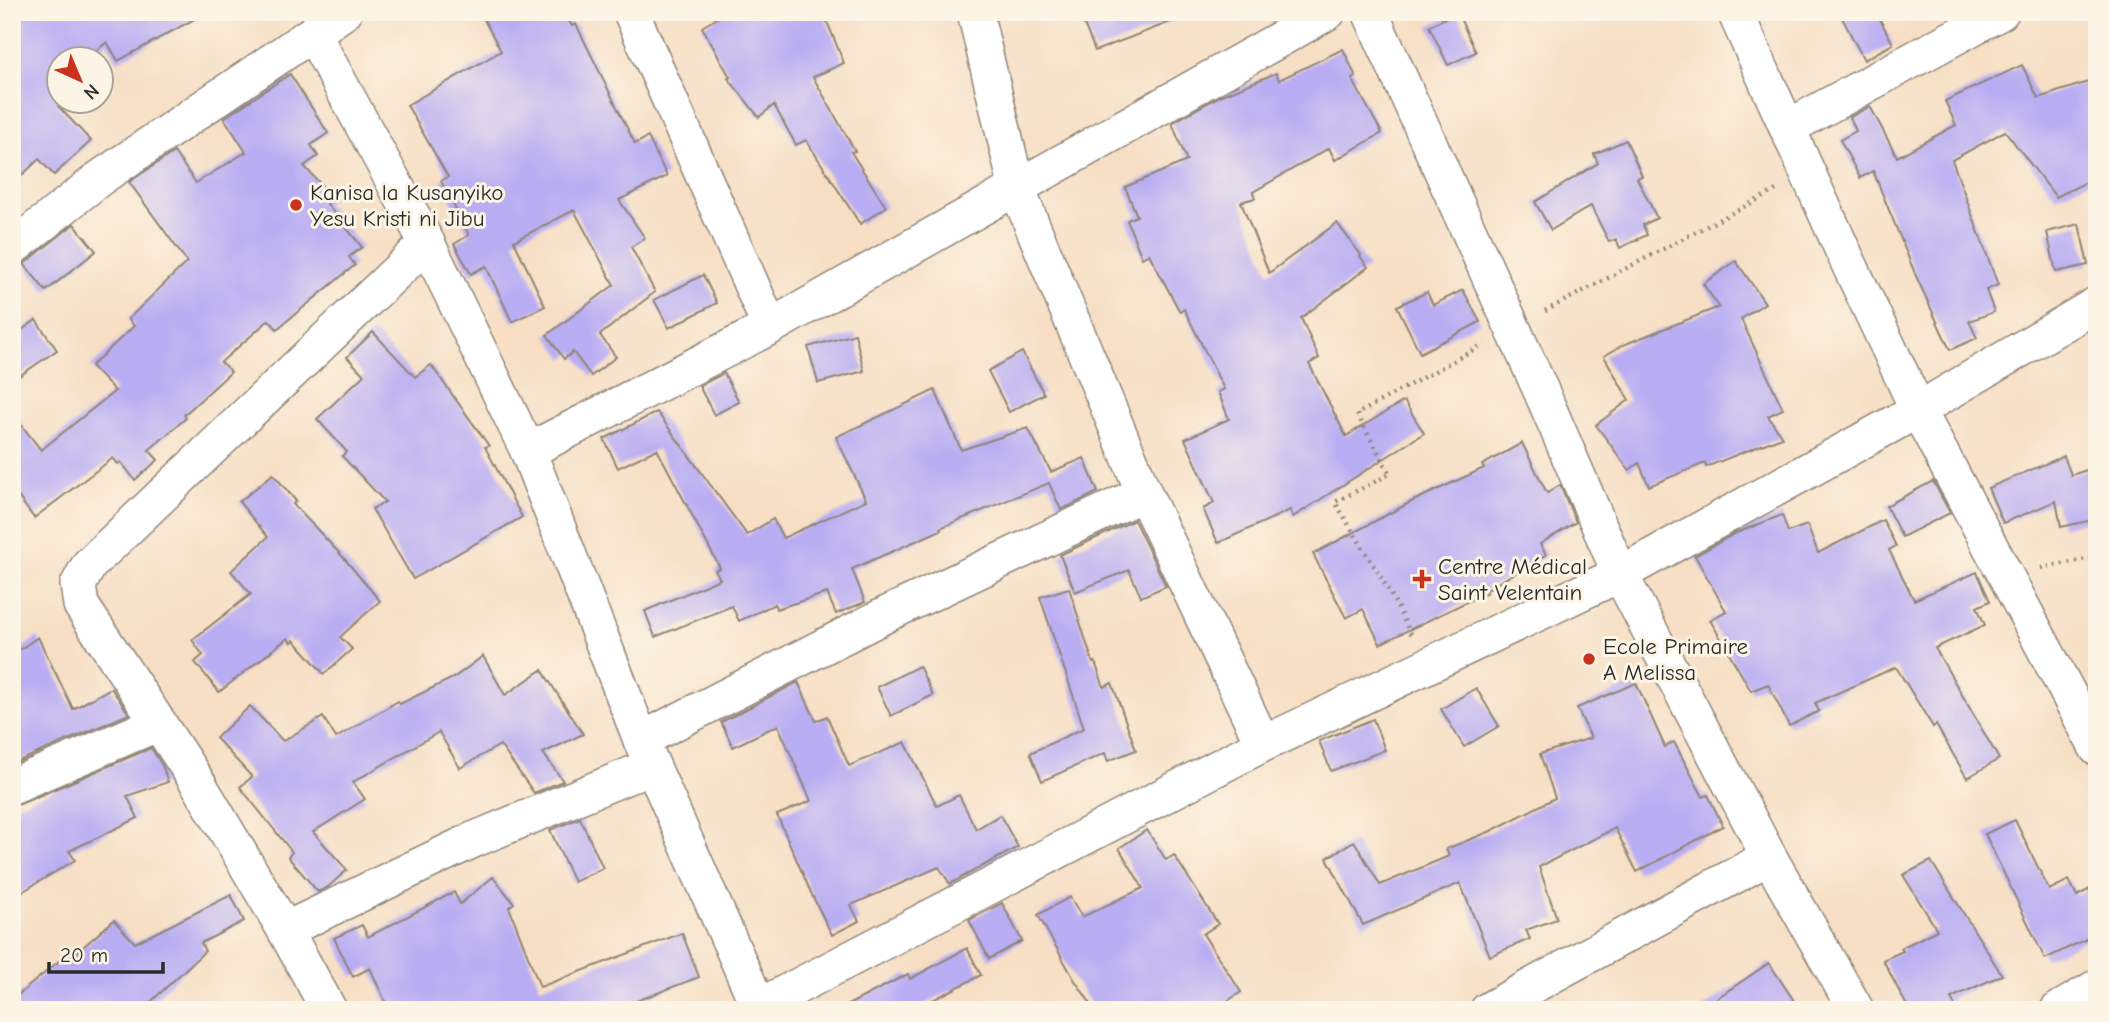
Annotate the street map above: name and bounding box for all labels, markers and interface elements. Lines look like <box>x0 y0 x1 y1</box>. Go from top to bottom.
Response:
north arrow <box>46 46 116 116</box>
text: N <box>79 79 103 104</box>
place label: Kanisa la Kusanyiko Yesu Kristi ni Jibu <box>310 179 503 232</box>
marker: Kanisa la Kusanyiko Yesu Kristi ni Jibu <box>288 197 304 213</box>
place label: Centre Médical Saint Velentain <box>1438 553 1587 606</box>
marker: Centre Médical Saint Velentain <box>1412 569 1432 589</box>
place label: Ecole Primaire A Melissa <box>1603 633 1748 686</box>
marker: Ecole Primaire A Melissa <box>1581 651 1597 667</box>
scale bar <box>49 931 163 975</box>
text: 20 m <box>60 943 108 967</box>

